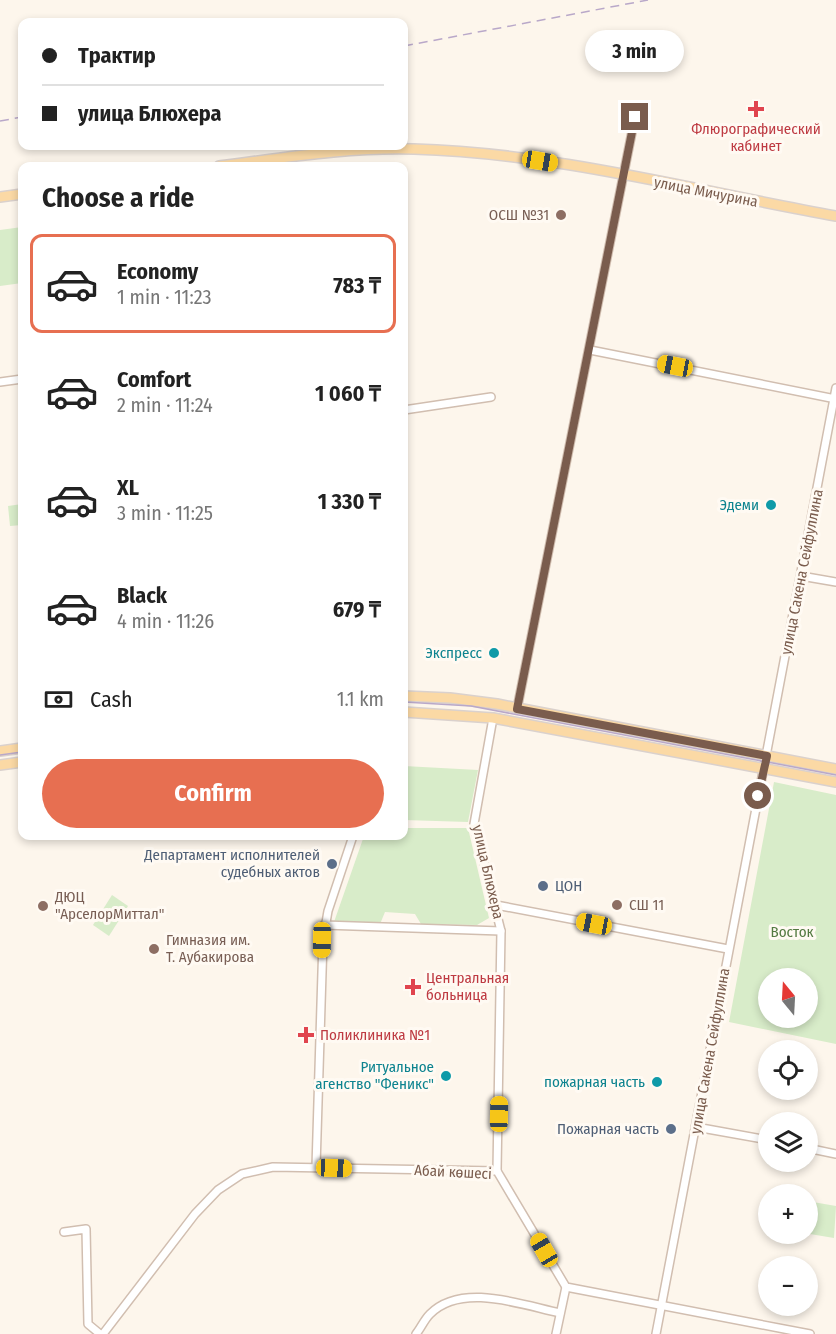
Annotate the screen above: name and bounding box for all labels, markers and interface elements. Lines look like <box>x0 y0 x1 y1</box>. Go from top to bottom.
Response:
callout: 3 min <box>586 30 684 72</box>
text: 3 min <box>612 39 657 63</box>
text: Трактир <box>78 42 156 69</box>
text: улица Блюхера <box>78 100 222 127</box>
marker: Флюрографический кабинет <box>747 100 765 118</box>
route end <box>621 103 648 130</box>
place label: Флюрографический кабинет <box>691 120 821 155</box>
car <box>521 149 559 173</box>
street label: улица Мичурина <box>653 173 759 211</box>
text: Choose a ride <box>42 182 194 214</box>
place label: ОСШ №31 <box>489 206 549 224</box>
marker: ОСШ №31 <box>554 208 568 222</box>
icon: car <box>45 257 99 311</box>
text: Economy <box>117 258 198 285</box>
text: 783 ₸ <box>333 272 381 299</box>
text: 1 min · 11:23 <box>117 285 211 309</box>
car <box>656 354 694 378</box>
icon: car <box>45 365 99 419</box>
text: Comfort <box>117 366 191 393</box>
text: 1 060 ₸ <box>315 380 381 407</box>
text: 2 min · 11:24 <box>117 393 213 417</box>
icon: car <box>45 473 99 527</box>
text: XL <box>117 474 139 501</box>
text: 1 330 ₸ <box>318 488 381 515</box>
street label: улица Сакена Сейфуллина <box>777 488 827 656</box>
place label: Эдеми <box>720 496 759 514</box>
marker: Эдеми <box>764 498 778 512</box>
text: 3 min · 11:25 <box>117 501 213 525</box>
icon: car <box>45 581 99 635</box>
text: Black <box>117 582 167 609</box>
text: 679 ₸ <box>333 596 381 623</box>
text: 4 min · 11:26 <box>117 609 214 633</box>
place label: Экспресс <box>426 644 483 662</box>
marker: Экспресс <box>487 646 501 660</box>
icon: cash <box>42 683 75 716</box>
text: Cash <box>90 686 133 713</box>
text: 1.1 km <box>337 687 384 711</box>
button: Confirm <box>42 759 384 828</box>
route start <box>744 782 771 809</box>
street label: улица Блюхера <box>468 823 508 921</box>
place label: Департамент исполнителей судебных актов <box>143 846 320 881</box>
marker: Департамент исполнителей судебных актов <box>325 857 339 871</box>
place label: ЦОН <box>555 877 582 895</box>
marker: ЦОН <box>536 879 550 893</box>
place label: ДЮЦ "АрселорМиттал" <box>54 888 164 923</box>
place label: СШ 11 <box>629 896 664 914</box>
marker: СШ 11 <box>610 898 624 912</box>
marker: ДЮЦ "АрселорМиттал" <box>36 899 50 913</box>
car <box>575 912 613 936</box>
car <box>313 922 331 958</box>
park label: Восток <box>770 923 814 941</box>
place label: Гимназия им. Т. Аубакирова <box>166 931 254 966</box>
marker: Гимназия им. Т. Аубакирова <box>147 942 161 956</box>
street label: улица Сакена Сейфуллина <box>687 967 733 1135</box>
north arrow <box>758 968 818 1028</box>
map controls <box>758 968 818 1316</box>
place label: Центральная больница <box>426 969 509 1004</box>
marker: Центральная больница <box>404 978 422 996</box>
marker: Поликлиника №1 <box>297 1026 315 1044</box>
place label: Поликлиника №1 <box>320 1026 430 1044</box>
button: locate <box>758 1040 818 1100</box>
place label: Ритуальное агенство "Феникс" <box>315 1058 434 1093</box>
marker: Ритуальное агенство "Феникс" <box>439 1069 453 1083</box>
place label: пожарная часть <box>544 1073 645 1091</box>
marker: пожарная часть <box>650 1075 664 1089</box>
car <box>490 1096 508 1132</box>
button: layers <box>758 1112 818 1172</box>
place label: Пожарная часть <box>557 1120 659 1138</box>
marker: Пожарная часть <box>664 1122 678 1136</box>
car <box>316 1158 352 1178</box>
street label: Абай көшесі <box>414 1161 492 1183</box>
button: + <box>758 1184 818 1244</box>
car <box>527 1230 561 1270</box>
button: − <box>758 1256 818 1316</box>

